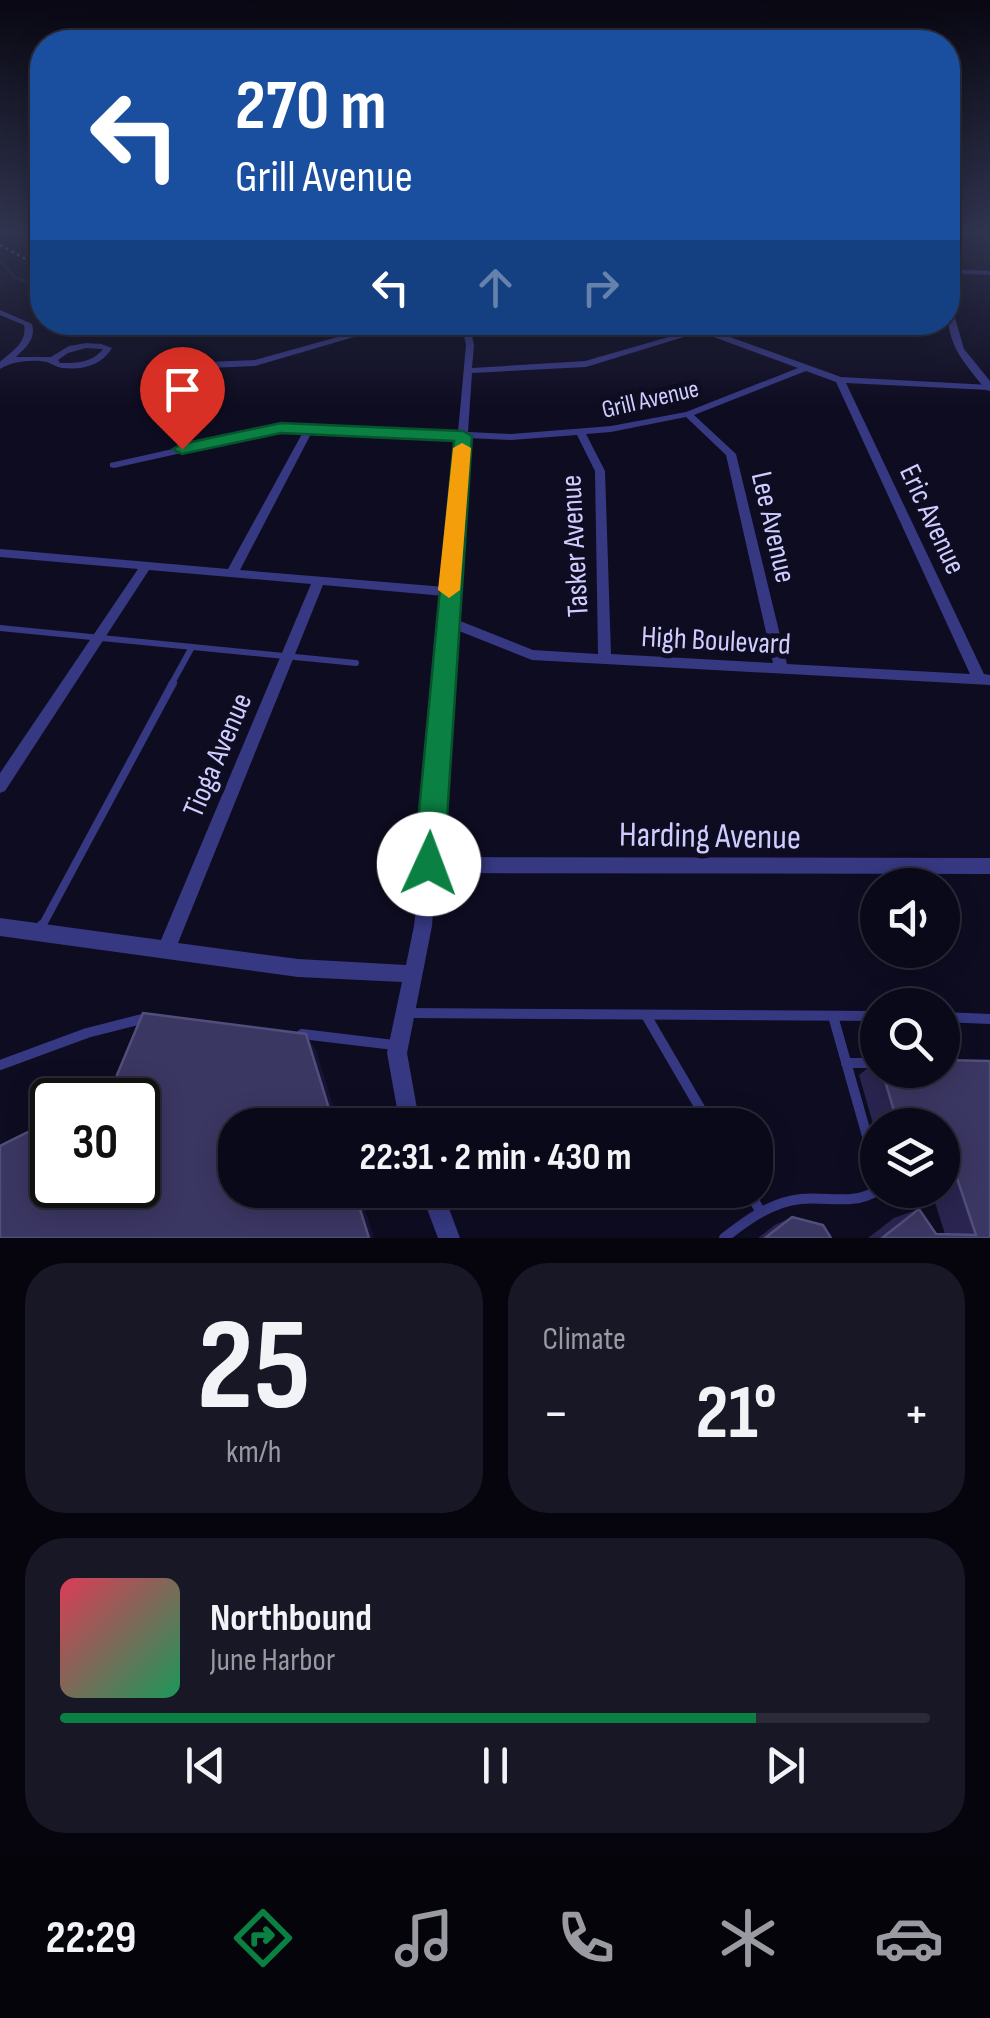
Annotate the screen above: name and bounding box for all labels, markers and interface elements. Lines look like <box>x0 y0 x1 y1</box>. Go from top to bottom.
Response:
text: 270 m <box>235 65 387 149</box>
icon: left <box>70 70 200 200</box>
text: Grill Avenue <box>235 150 413 205</box>
icon: left <box>363 260 418 315</box>
icon: ahead <box>468 260 523 315</box>
icon: right <box>573 260 628 315</box>
pin <box>140 347 225 450</box>
icon: arrive <box>155 362 210 417</box>
street label: Grill Avenue <box>599 373 702 426</box>
street label: Eric Avenue <box>891 459 973 580</box>
street label: Lee Avenue <box>743 468 803 586</box>
street label: Tasker Avenue <box>553 474 597 618</box>
street label: High Boulevard <box>640 619 792 663</box>
street label: Tioga Avenue <box>176 688 260 823</box>
position arrow <box>377 812 481 916</box>
street label: Harding Avenue <box>619 813 801 860</box>
map controls <box>860 868 960 1208</box>
button: sound <box>860 868 960 968</box>
button: search <box>860 988 960 1088</box>
speed limit sign: 30 <box>30 1078 160 1208</box>
button: layers <box>860 1108 960 1208</box>
text: 22:31 · 2 min · 430 m <box>360 1135 631 1180</box>
text: 25 <box>197 1290 311 1446</box>
text: Climate <box>543 1320 626 1359</box>
text: 21° <box>696 1369 777 1460</box>
text: − <box>543 1381 569 1448</box>
text: + <box>903 1381 930 1448</box>
text: km/h <box>226 1433 281 1472</box>
text: Northbound <box>210 1596 372 1641</box>
text: June Harbor <box>210 1641 335 1680</box>
icon: previous <box>178 1738 233 1793</box>
icon: pause <box>468 1738 523 1793</box>
icon: next <box>758 1738 813 1793</box>
icon: directions <box>228 1903 298 1973</box>
icon: music <box>389 1903 459 1973</box>
icon: phone <box>551 1903 621 1973</box>
icon: climate <box>713 1903 783 1973</box>
icon: car <box>874 1903 944 1973</box>
text: 22:29 <box>46 1911 136 1966</box>

